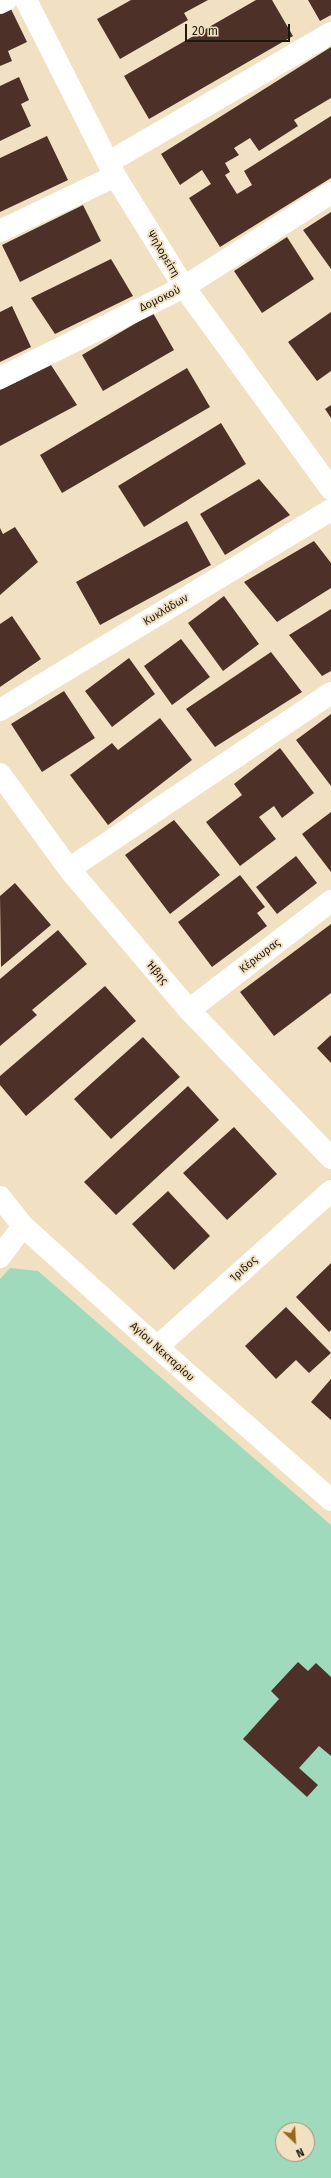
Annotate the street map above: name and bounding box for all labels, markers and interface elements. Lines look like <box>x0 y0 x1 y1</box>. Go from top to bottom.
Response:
scale bar <box>187 16 292 42</box>
text: 20 m <box>192 24 218 38</box>
street label: Ψηλορείτη <box>144 228 182 280</box>
street label: Δομοκού <box>137 283 183 315</box>
street label: Κυκλάδων <box>141 591 191 629</box>
street label: Κέρκυρας <box>237 936 283 976</box>
street label: Ήβης <box>143 958 171 988</box>
street label: Ίριδος <box>228 1253 260 1285</box>
street label: Αγίου Νεκταρίου <box>127 1320 197 1384</box>
north arrow <box>275 2122 315 2162</box>
text: N <box>294 2145 306 2160</box>

